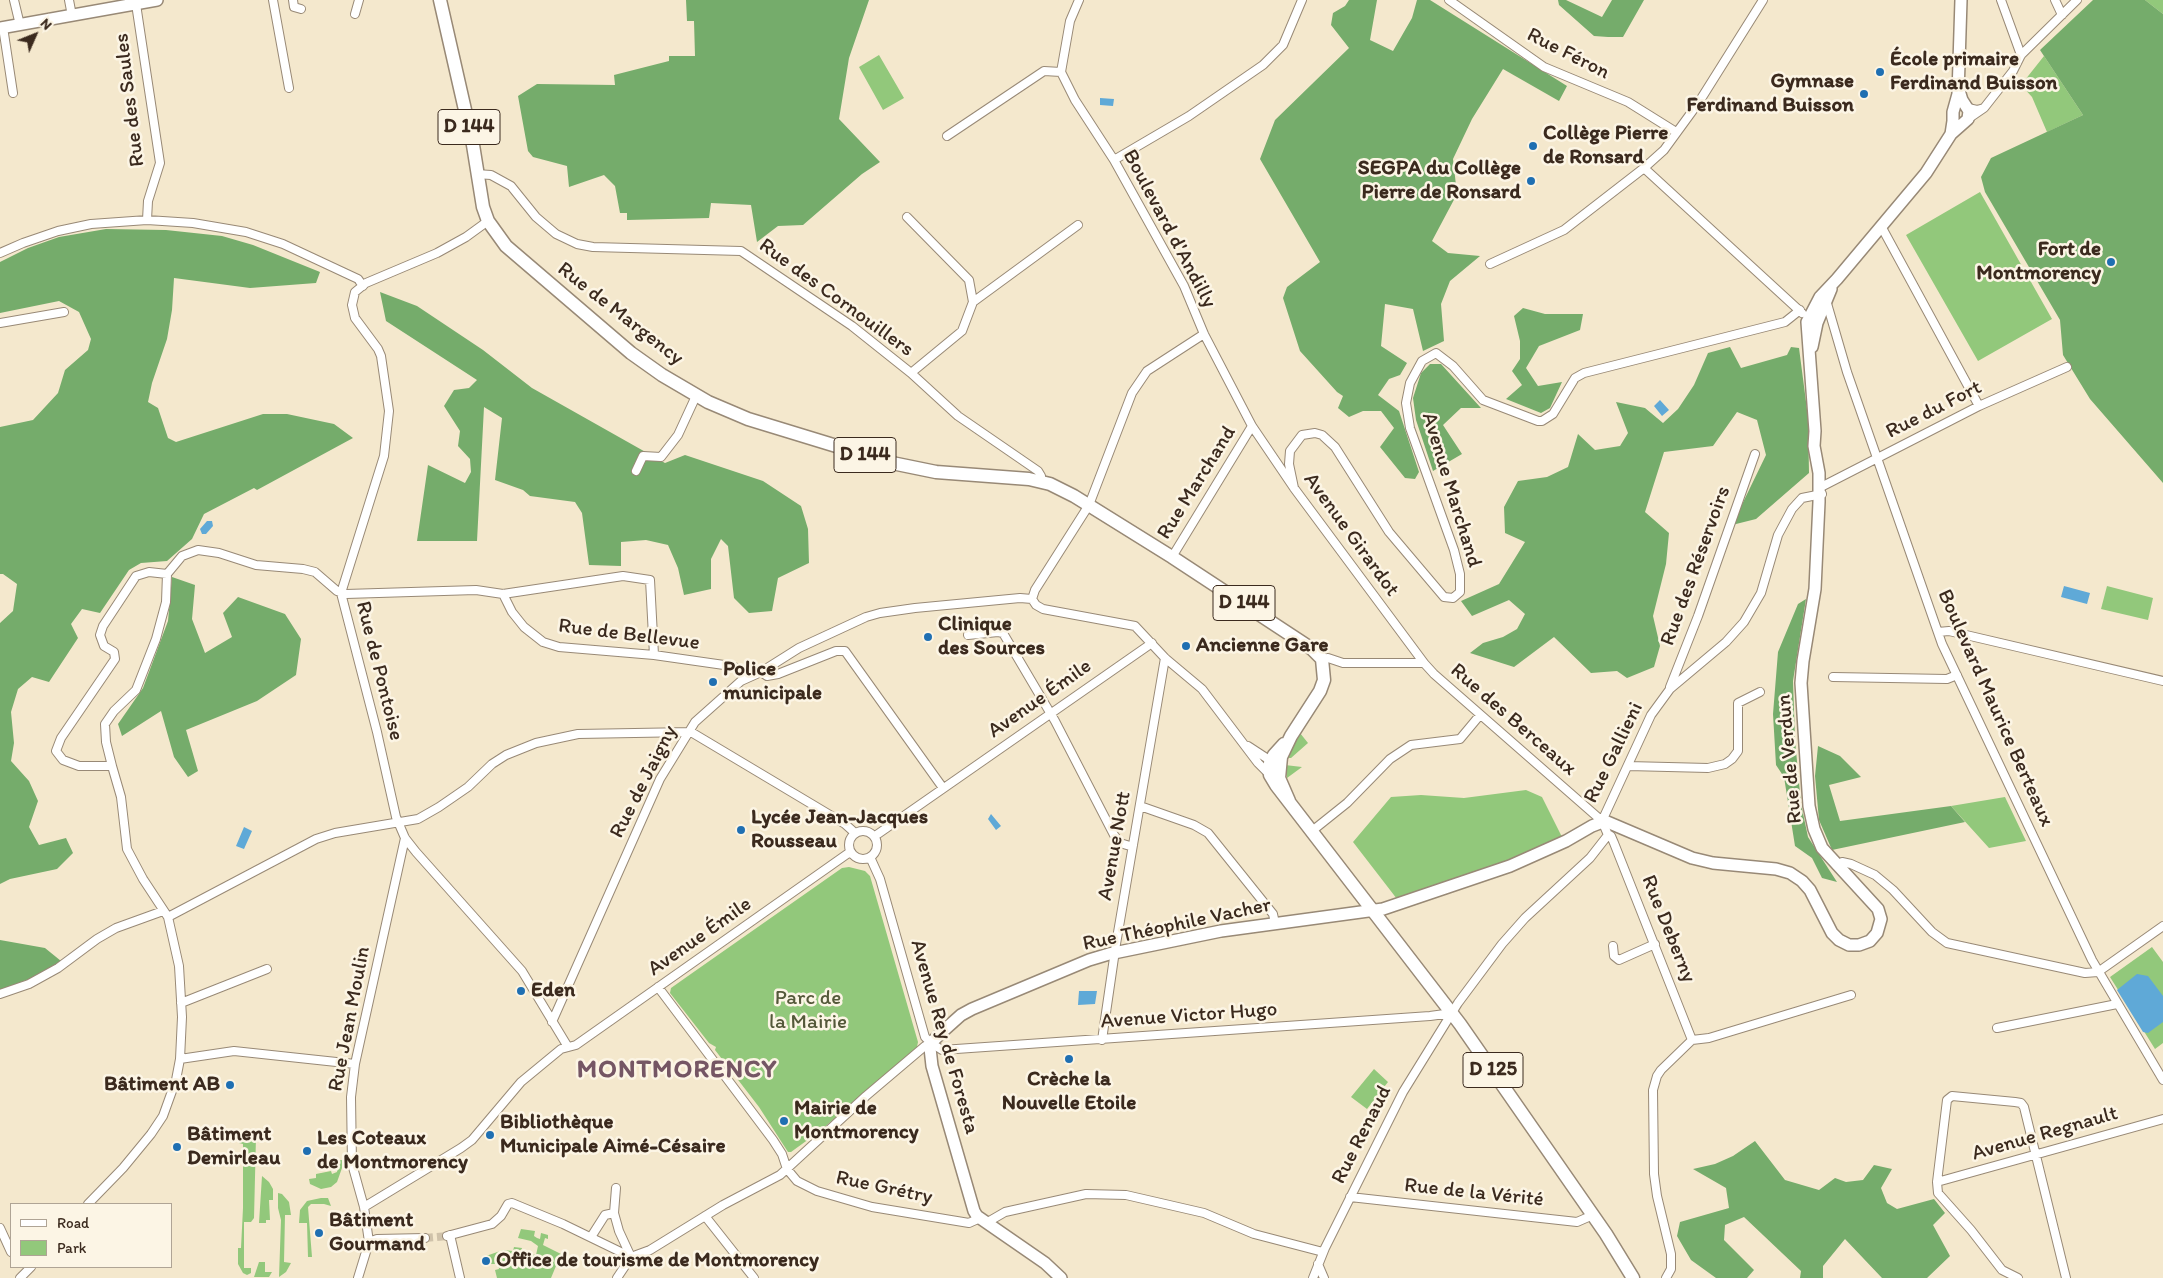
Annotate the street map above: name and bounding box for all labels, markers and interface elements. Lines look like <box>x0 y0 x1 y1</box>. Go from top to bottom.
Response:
north arrow <box>10 10 60 60</box>
text: N <box>37 15 56 34</box>
street label: Rue Féron <box>1522 22 1614 86</box>
street label: Rue des Saules <box>109 32 151 168</box>
place label: École primaire Ferdinand Buisson <box>1890 47 2058 97</box>
marker: École primaire Ferdinand Buisson <box>1874 66 1886 78</box>
place label: Gymnase Ferdinand Buisson <box>1686 69 1854 119</box>
marker: Gymnase Ferdinand Buisson <box>1858 88 1870 100</box>
road number: D 144 <box>438 110 500 144</box>
place label: Collège Pierre de Ronsard <box>1543 121 1668 171</box>
marker: Collège Pierre de Ronsard <box>1527 140 1539 152</box>
street label: Boulevard d'Andilly <box>1117 145 1221 313</box>
place label: SEGPA du Collège Pierre de Ronsard <box>1358 156 1521 206</box>
marker: SEGPA du Collège Pierre de Ronsard <box>1525 175 1537 187</box>
street label: Rue des Cornouillers <box>754 233 918 363</box>
place label: Fort de Montmorency <box>1976 237 2101 287</box>
marker: Fort de Montmorency <box>2105 256 2117 268</box>
street label: Rue de Margency <box>552 257 688 371</box>
street label: Rue du Fort <box>1882 375 1986 445</box>
street label: Avenue Marchand <box>1416 410 1486 570</box>
street label: Rue Marchand <box>1152 422 1242 544</box>
road number: D 144 <box>834 438 896 472</box>
street label: Avenue Girardot <box>1298 468 1404 602</box>
street label: Rue des Réservoirs <box>1655 483 1737 649</box>
road number: D 144 <box>1213 586 1275 620</box>
street label: Boulevard Maurice Berteaux <box>1931 586 2059 830</box>
street label: Rue de Pontoise <box>350 599 408 743</box>
place label: Clinique des Sources <box>938 612 1045 662</box>
street label: Rue de Bellevue <box>557 614 701 656</box>
marker: Clinique des Sources <box>922 631 934 643</box>
place label: Ancienne Gare <box>1196 633 1329 659</box>
marker: Ancienne Gare <box>1180 640 1192 652</box>
street label: Avenue Émile <box>983 654 1097 744</box>
place label: Police municipale <box>723 657 822 707</box>
street label: Rue des Berceaux <box>1445 658 1581 782</box>
marker: Police municipale <box>707 676 719 688</box>
street label: Rue de Verdun <box>1772 693 1808 825</box>
street label: Rue Gallieni <box>1579 698 1649 808</box>
street label: Rue de Jaigny <box>605 721 683 843</box>
street label: Avenue Nott <box>1093 790 1137 902</box>
place label: Lycée Jean-Jacques Rousseau <box>751 805 928 855</box>
marker: Lycée Jean-Jacques Rousseau <box>735 824 747 836</box>
street label: Rue Deberny <box>1635 872 1701 986</box>
street label: Avenue Émile <box>643 892 757 982</box>
street label: Rue Théophile Vacher <box>1081 893 1273 957</box>
street label: Avenue Rey de Foresta <box>904 937 984 1137</box>
street label: Rue Jean Moulin <box>324 944 376 1094</box>
place label: Eden <box>531 978 575 1004</box>
marker: Eden <box>515 985 527 997</box>
park label: Parc de la Mairie <box>769 986 847 1036</box>
street label: Avenue Victor Hugo <box>1100 997 1278 1035</box>
road number: D 125 <box>1463 1052 1523 1088</box>
marker: Crèche la Nouvelle Etoile <box>1063 1053 1075 1065</box>
district label: MONTMORENCY <box>575 1054 779 1086</box>
place label: Crèche la Nouvelle Etoile <box>1002 1067 1136 1117</box>
place label: Bâtiment AB <box>104 1072 220 1098</box>
marker: Bâtiment AB <box>224 1079 236 1091</box>
street label: Rue Renaud <box>1327 1082 1397 1188</box>
place label: Mairie de Montmorency <box>794 1096 919 1146</box>
street label: Avenue Regnault <box>1969 1101 2121 1167</box>
place label: Bibliothèque Municipale Aimé-Césaire <box>500 1110 725 1160</box>
marker: Mairie de Montmorency <box>778 1115 790 1127</box>
place label: Bâtiment Demirleau <box>187 1122 280 1172</box>
place label: Les Coteaux de Montmorency <box>317 1126 468 1176</box>
marker: Bibliothèque Municipale Aimé-Césaire <box>484 1129 496 1141</box>
marker: Bâtiment Demirleau <box>171 1141 183 1153</box>
marker: Les Coteaux de Montmorency <box>301 1145 313 1157</box>
street label: Rue Grétry <box>834 1166 934 1210</box>
street label: Rue de la Vérité <box>1403 1173 1545 1213</box>
legend <box>10 1203 172 1268</box>
place label: Bâtiment Gourmand <box>329 1208 425 1258</box>
text: Road <box>57 1214 89 1232</box>
marker: Bâtiment Gourmand <box>313 1227 325 1239</box>
text: Park <box>57 1239 87 1257</box>
place label: Office de tourisme de Montmorency <box>496 1248 819 1274</box>
marker: Office de tourisme de Montmorency <box>480 1255 492 1267</box>

